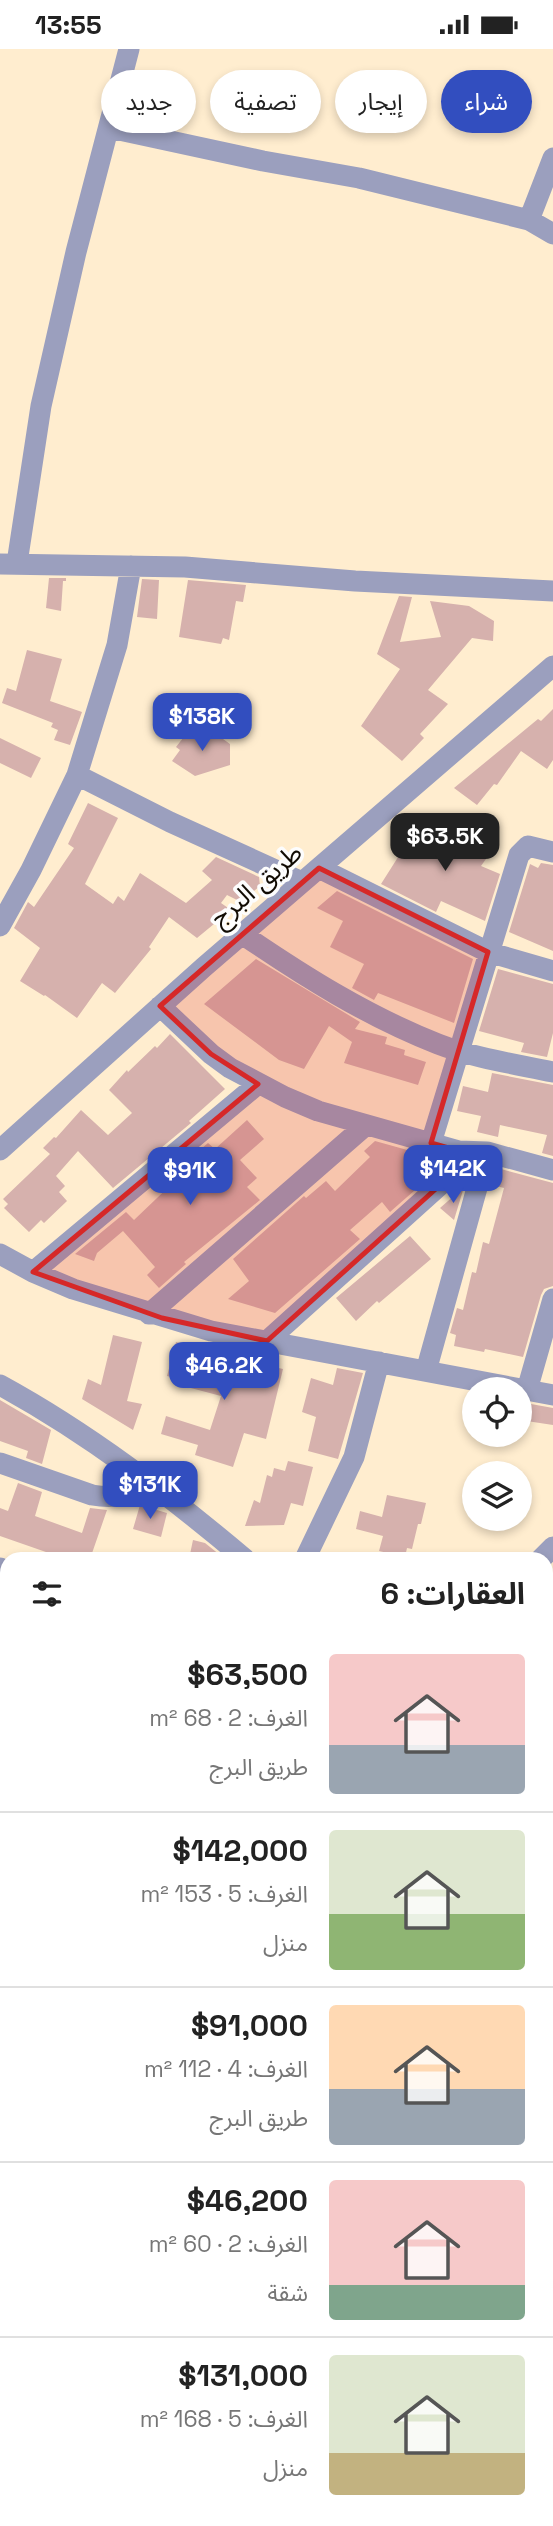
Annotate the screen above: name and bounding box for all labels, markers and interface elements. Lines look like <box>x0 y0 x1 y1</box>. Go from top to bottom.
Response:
text: 13:55 <box>35 8 102 42</box>
chip: جديد <box>101 70 196 133</box>
chip: تصفية <box>210 70 321 133</box>
chip: إيجار <box>335 70 427 133</box>
chip: شراء <box>441 70 532 133</box>
pin: $138K <box>153 693 251 753</box>
text: $138K <box>169 701 235 731</box>
pin: $63.5K <box>388 813 502 873</box>
text: $63.5K <box>406 821 484 851</box>
street label: طريق البرج <box>203 836 310 936</box>
pin: $142K <box>404 1145 502 1205</box>
pin: $91K <box>149 1147 231 1207</box>
text: $142K <box>419 1153 487 1183</box>
text: $91K <box>164 1155 216 1185</box>
pin: $46.2K <box>167 1343 281 1402</box>
text: $46.2K <box>185 1350 263 1380</box>
map controls <box>462 1377 532 1531</box>
button: locate <box>462 1377 532 1447</box>
pin: $131K <box>101 1461 199 1521</box>
button: layers <box>462 1461 532 1531</box>
text: $131K <box>119 1469 181 1499</box>
text: العقارات: 6 <box>380 1574 525 1613</box>
icon: filters <box>28 1575 66 1613</box>
text: $63,500 <box>187 1655 308 1694</box>
icon: home <box>385 1682 469 1766</box>
text: الغرف: 2 · 68 m² <box>149 1703 308 1733</box>
text: طريق البرج <box>209 1752 308 1782</box>
text: $142,000 <box>173 1831 308 1870</box>
icon: home <box>385 1858 469 1942</box>
text: الغرف: 5 · 153 m² <box>140 1879 308 1909</box>
text: منزل <box>263 1928 308 1958</box>
text: $91,000 <box>191 2006 308 2045</box>
icon: home <box>385 2033 469 2117</box>
text: الغرف: 4 · 112 m² <box>144 2054 308 2084</box>
text: طريق البرج <box>209 2103 308 2133</box>
text: $46,200 <box>187 2181 308 2220</box>
icon: home <box>385 2208 469 2292</box>
text: الغرف: 2 · 60 m² <box>149 2229 308 2259</box>
text: شقة <box>267 2278 308 2308</box>
text: $131,000 <box>178 2356 308 2395</box>
icon: home <box>385 2383 469 2467</box>
text: الغرف: 5 · 168 m² <box>140 2404 308 2434</box>
text: منزل <box>263 2453 308 2483</box>

